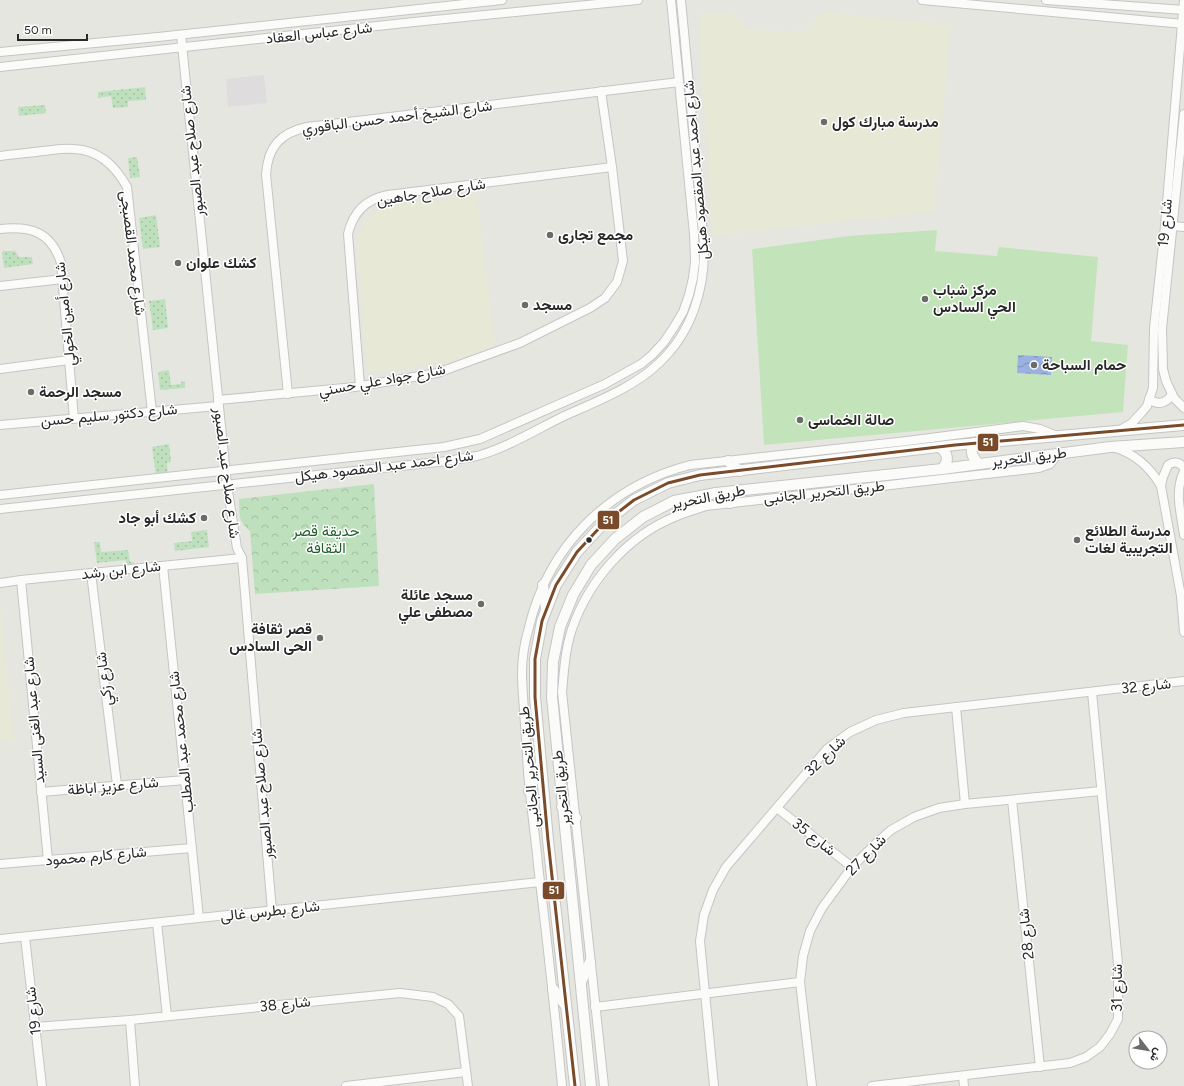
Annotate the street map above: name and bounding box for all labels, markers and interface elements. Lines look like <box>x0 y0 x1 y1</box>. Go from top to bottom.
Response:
scale bar <box>18 16 87 42</box>
street label: شارع عباس العقاد <box>265 18 374 50</box>
text: 50 m <box>24 23 52 37</box>
street label: شارع احمد عبد المقصود هيكل <box>679 79 715 261</box>
street label: شارع صلاح عبد الصبور <box>176 84 210 218</box>
street label: شارع الشيخ أحمد حسن الباقوري <box>301 96 494 142</box>
place label: مدرسة مبارك كول <box>832 113 939 131</box>
marker: مدرسة مبارك كول <box>819 117 829 127</box>
street label: شارع صلاح جاهين <box>375 174 487 211</box>
street label: شارع محمد القصبجى <box>114 190 150 317</box>
street label: شارع 19 <box>1154 198 1178 248</box>
place label: مجمع تجارى <box>558 226 633 245</box>
marker: مجمع تجارى <box>545 230 555 240</box>
place label: كشك علوان <box>186 254 257 272</box>
marker: كشك علوان <box>173 258 183 268</box>
street label: شارع أمين الخولي <box>51 260 83 367</box>
place label: مركز شباب الحي السادس <box>933 281 1016 320</box>
marker: مركز شباب الحي السادس <box>920 294 930 304</box>
place label: مسجد <box>533 296 572 314</box>
marker: مسجد <box>520 300 530 310</box>
place label: حمام السباحة <box>1042 356 1126 375</box>
street label: شارع جواد علي حسني <box>317 360 448 404</box>
marker: حمام السباحة <box>1029 360 1039 370</box>
place label: مسجد الرحمة <box>39 383 122 401</box>
marker: مسجد الرحمة <box>26 387 36 397</box>
street label: شارع دكتور سليم حسن <box>40 400 178 432</box>
street label: شارع صلاح عبد الصبور <box>208 406 244 540</box>
place label: صالة الخماسى <box>808 411 894 429</box>
marker: صالة الخماسى <box>795 415 805 425</box>
line badge: 51 <box>977 433 999 452</box>
text: 51 <box>982 436 994 449</box>
street label: طريق التحرير <box>989 443 1068 472</box>
street label: شارع احمد عبد المقصود هيكل <box>293 446 475 488</box>
street label: طريق التحرير الجانبى <box>762 477 886 508</box>
street label: طريق التحرير <box>668 481 747 514</box>
place label: كشك أبو جاد <box>119 509 196 527</box>
line badge: 51 <box>597 510 620 530</box>
marker: كشك أبو جاد <box>199 513 209 523</box>
text: 51 <box>602 514 614 527</box>
park label: حديقة قصر الثقافة <box>291 522 360 557</box>
place label: مدرسة الطلائع التجريبية لغات <box>1085 522 1173 557</box>
unlabelled marker <box>584 535 594 545</box>
marker: مدرسة الطلائع التجريبية لغات <box>1072 535 1082 545</box>
street label: شارع ابن رشد <box>80 557 162 585</box>
place label: مسجد عائلة مصطفى علي <box>398 586 473 625</box>
marker: مسجد عائلة مصطفى علي <box>476 599 486 609</box>
place label: قصر ثقافة الحى السادس <box>229 620 312 655</box>
marker: قصر ثقافة الحى السادس <box>315 633 325 643</box>
street label: شارع زكي <box>92 650 120 707</box>
street label: شارع عبد الغنى السيد <box>19 655 51 784</box>
street label: شارع محمد عبد المطلب <box>165 670 199 814</box>
street label: شارع 32 <box>1120 674 1172 700</box>
street label: طريق التحرير الجانبى <box>515 705 544 829</box>
street label: شارع صلاح عبد الصبور <box>247 727 279 861</box>
street label: شارع 32 <box>801 732 851 781</box>
street label: طريق التحرير <box>548 749 575 828</box>
street label: شارع عزيز اباظة <box>67 773 160 801</box>
street label: شارع 35 <box>787 814 840 861</box>
street label: شارع 27 <box>842 831 892 881</box>
street label: شارع كارم محمود <box>45 843 148 871</box>
line badge: 51 <box>542 881 565 900</box>
text: 51 <box>548 884 560 897</box>
street label: شارع بطرس غالى <box>219 897 321 927</box>
street label: شارع 28 <box>1014 907 1040 961</box>
street label: شارع 31 <box>1108 964 1128 1012</box>
street label: شارع 19 <box>21 985 47 1036</box>
street label: شارع 38 <box>259 992 312 1018</box>
north arrow <box>1128 1030 1168 1070</box>
text: ش <box>1147 1046 1165 1064</box>

